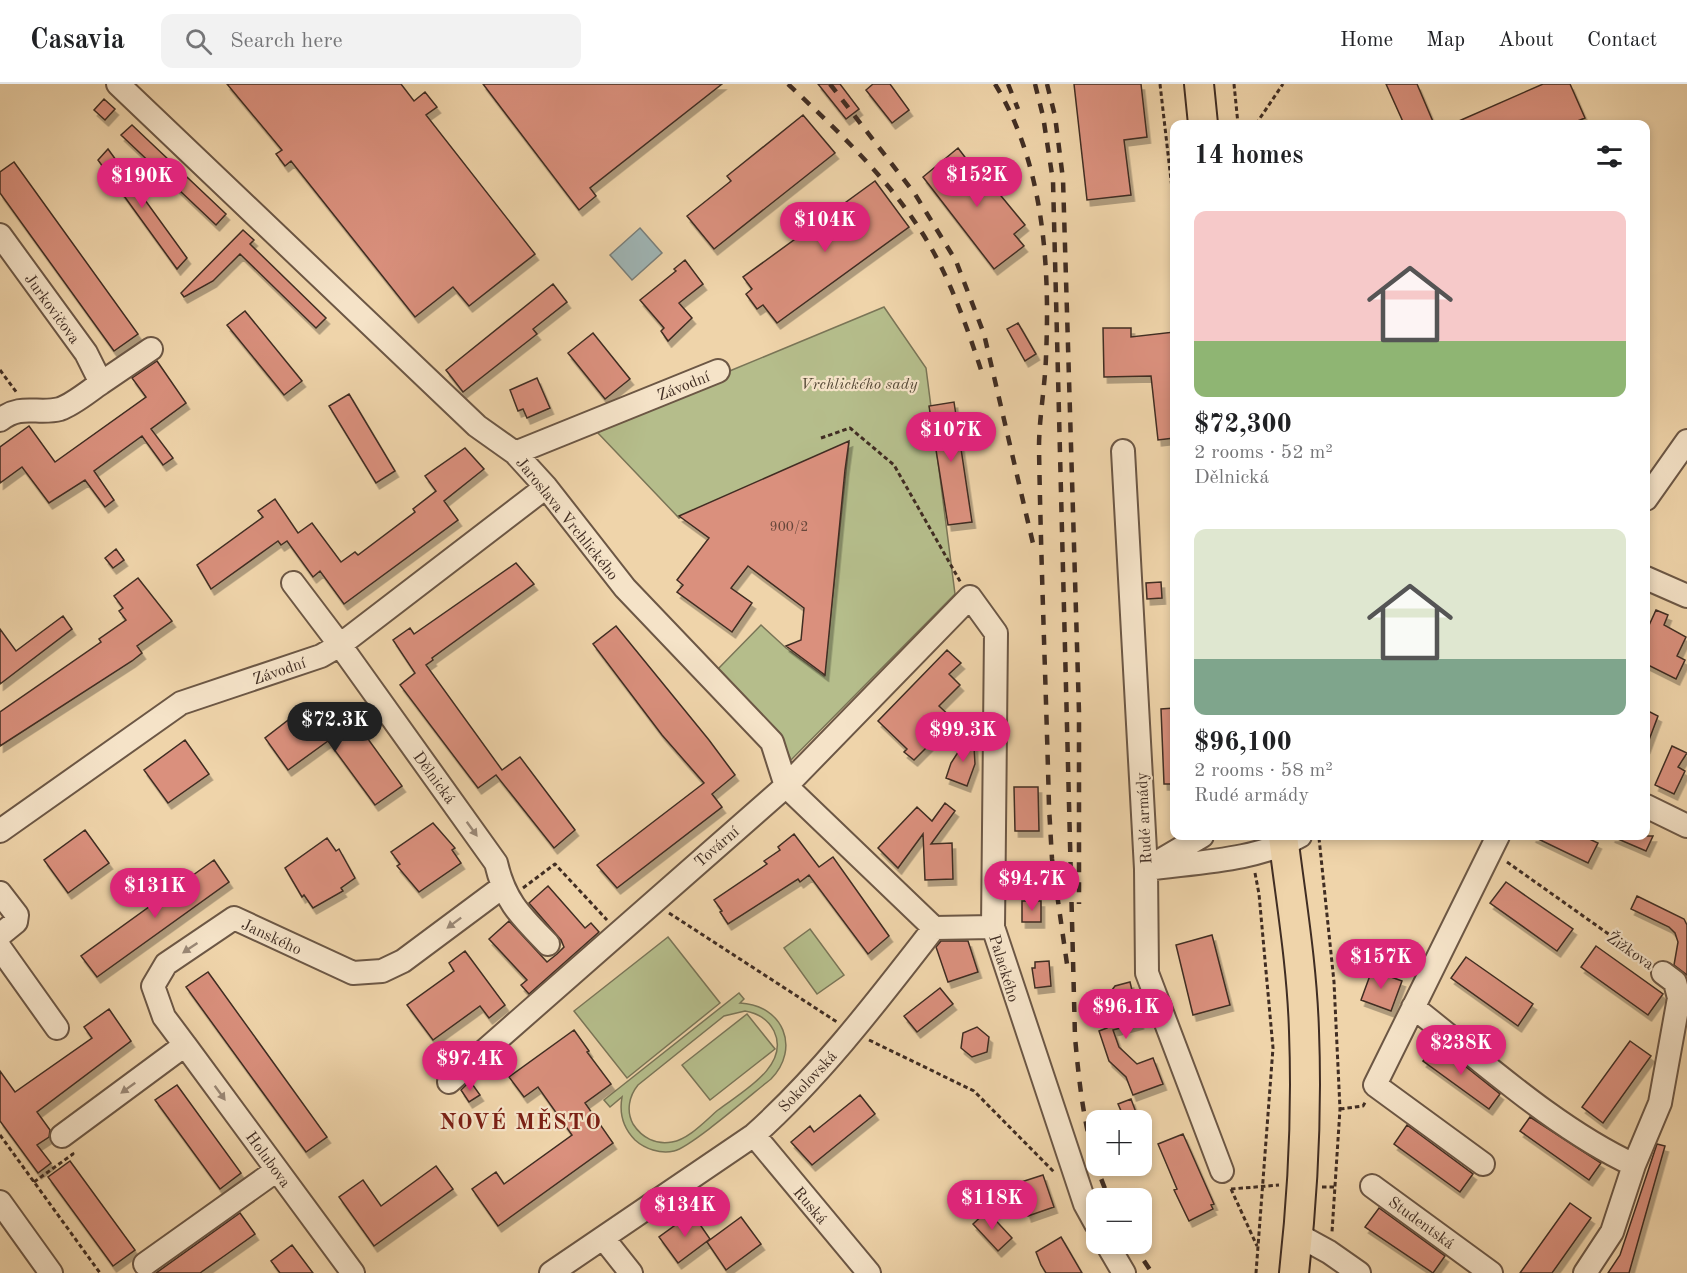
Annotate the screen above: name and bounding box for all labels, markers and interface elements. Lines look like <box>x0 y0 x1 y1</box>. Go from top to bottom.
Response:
search box <box>161 14 581 68</box>
icon: search <box>182 25 215 58</box>
text: Casavia <box>30 27 125 55</box>
text: Search here <box>230 30 343 52</box>
text: Home <box>1340 30 1393 51</box>
text: Map <box>1426 30 1465 51</box>
text: About <box>1498 30 1554 51</box>
text: Contact <box>1587 30 1657 51</box>
icon: filters <box>1593 140 1626 173</box>
text: 14 homes <box>1194 143 1303 169</box>
pin: $152K <box>935 157 1019 208</box>
pin: $190K <box>100 158 184 209</box>
text: $152K <box>946 166 1008 186</box>
text: $190K <box>111 167 173 187</box>
pin: $104K <box>783 202 867 253</box>
text: $104K <box>794 211 856 231</box>
icon: home <box>1356 250 1464 358</box>
street label: Jurkovičova <box>21 271 82 347</box>
street label: Závodní <box>655 369 713 405</box>
park label: Vrchlického sady <box>800 377 918 393</box>
pin: $107K <box>909 412 993 463</box>
text: $72,300 <box>1194 412 1292 438</box>
text: $107K <box>920 421 982 441</box>
text: 2 rooms · 52 m² <box>1194 443 1333 463</box>
street label: Jaroslava Vrchlického <box>512 455 621 584</box>
text: Dělnická <box>1194 468 1269 488</box>
house number: 900/2 <box>770 520 808 534</box>
icon: home <box>1356 568 1464 676</box>
street label: Závodní <box>251 655 309 688</box>
pin: $72.3K <box>286 702 384 753</box>
text: $72.3K <box>301 711 369 731</box>
pin: $99.3K <box>914 712 1012 763</box>
text: $99.3K <box>929 721 997 741</box>
text: $96,100 <box>1194 730 1292 756</box>
street label: Dělnická <box>409 749 458 807</box>
text: 2 rooms · 58 m² <box>1194 761 1333 781</box>
street label: Rudé armády <box>1135 771 1155 864</box>
text: Rudé armády <box>1194 786 1309 806</box>
one-way arrow <box>466 821 478 837</box>
street label: Tovární <box>692 824 743 871</box>
pin: $94.7K <box>983 861 1081 912</box>
pin: $131K <box>113 868 197 919</box>
text: $94.7K <box>998 870 1066 890</box>
text: $131K <box>124 877 186 897</box>
street label: Janského <box>239 917 304 959</box>
one-way arrow <box>447 917 463 929</box>
street label: Žižkova <box>1603 927 1659 974</box>
street label: Palackého <box>985 933 1021 1004</box>
pin: $157K <box>1339 939 1423 990</box>
one-way arrow <box>183 942 199 954</box>
text: $157K <box>1350 948 1412 968</box>
pin: $96.1K <box>1077 989 1175 1040</box>
text: $96.1K <box>1092 998 1160 1018</box>
pin: $238K <box>1419 1025 1503 1076</box>
text: $238K <box>1430 1034 1492 1054</box>
pin: $97.4K <box>421 1041 519 1092</box>
street label: Sokolovská <box>776 1049 841 1116</box>
text: $97.4K <box>436 1050 504 1070</box>
one-way arrow <box>120 1082 136 1094</box>
one-way arrow <box>214 1084 226 1100</box>
district label: NOVÉ MĚSTO <box>439 1107 603 1134</box>
map controls <box>1086 1110 1152 1254</box>
button: + <box>1086 1110 1152 1176</box>
street label: Holubova <box>242 1129 293 1191</box>
pin: $118K <box>950 1180 1034 1231</box>
street label: Ruská <box>789 1185 830 1228</box>
pin: $134K <box>643 1187 727 1238</box>
button: − <box>1086 1188 1152 1254</box>
text: $118K <box>961 1189 1023 1209</box>
street label: Studentská <box>1385 1194 1457 1253</box>
text: $134K <box>654 1196 716 1216</box>

